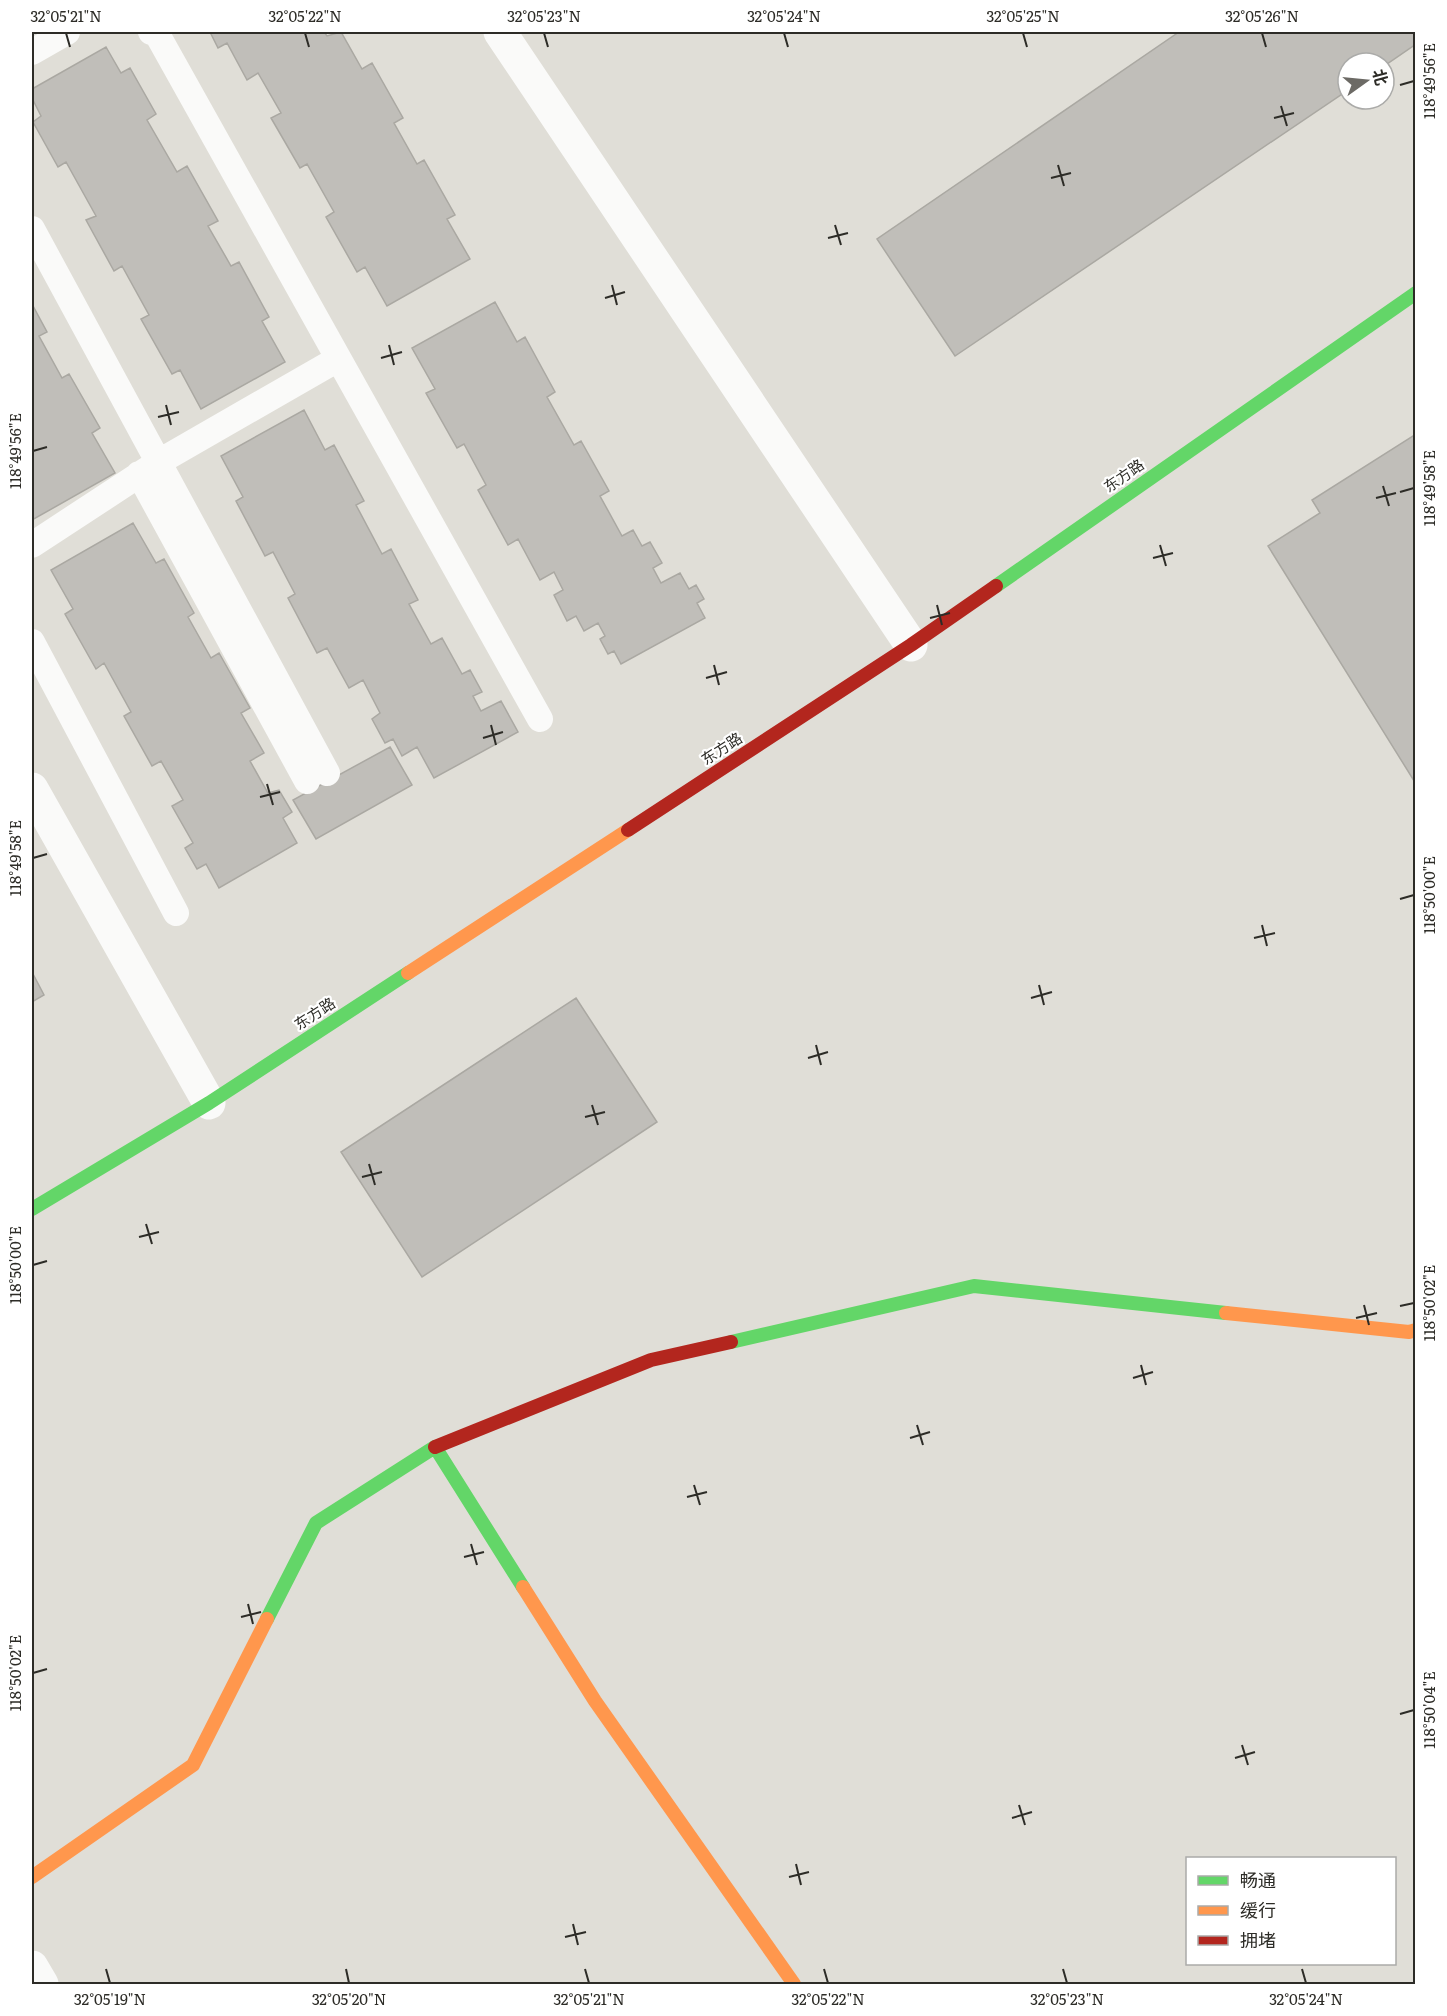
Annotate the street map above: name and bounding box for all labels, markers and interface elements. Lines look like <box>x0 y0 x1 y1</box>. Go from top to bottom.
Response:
text: 32°05'21"N <box>30 4 102 27</box>
text: 32°05'22"N <box>268 4 342 27</box>
text: 32°05'23"N <box>507 4 581 27</box>
text: 32°05'24"N <box>747 4 821 27</box>
text: 32°05'25"N <box>986 4 1060 27</box>
text: 32°05'26"N <box>1225 4 1299 27</box>
text: 118°49'56"E <box>1417 43 1440 119</box>
north arrow <box>1336 51 1396 111</box>
text: 北 <box>1368 66 1395 88</box>
text: 118°49'56"E <box>3 413 26 489</box>
text: 118°49'58"E <box>1417 450 1440 526</box>
street label: 东方路 <box>1098 452 1148 497</box>
street label: 东方路 <box>696 726 746 770</box>
text: 118°49'58"E <box>3 820 26 896</box>
text: 118°50'00"E <box>1417 856 1440 934</box>
street label: 东方路 <box>289 991 339 1035</box>
text: 118°50'00"E <box>3 1226 26 1304</box>
text: 118°50'02"E <box>1417 1265 1440 1341</box>
text: 118°50'02"E <box>3 1635 26 1711</box>
text: 118°50'04"E <box>1417 1671 1440 1749</box>
legend <box>1186 1857 1396 1965</box>
text: 畅通 <box>1240 1866 1276 1893</box>
text: 缓行 <box>1240 1896 1276 1923</box>
text: 拥堵 <box>1240 1926 1276 1953</box>
text: 32°05'19"N <box>74 1987 146 2010</box>
text: 32°05'20"N <box>312 1987 386 2010</box>
text: 32°05'21"N <box>553 1987 625 2010</box>
text: 32°05'22"N <box>791 1987 865 2010</box>
text: 32°05'23"N <box>1030 1987 1104 2010</box>
text: 32°05'24"N <box>1269 1987 1343 2010</box>

